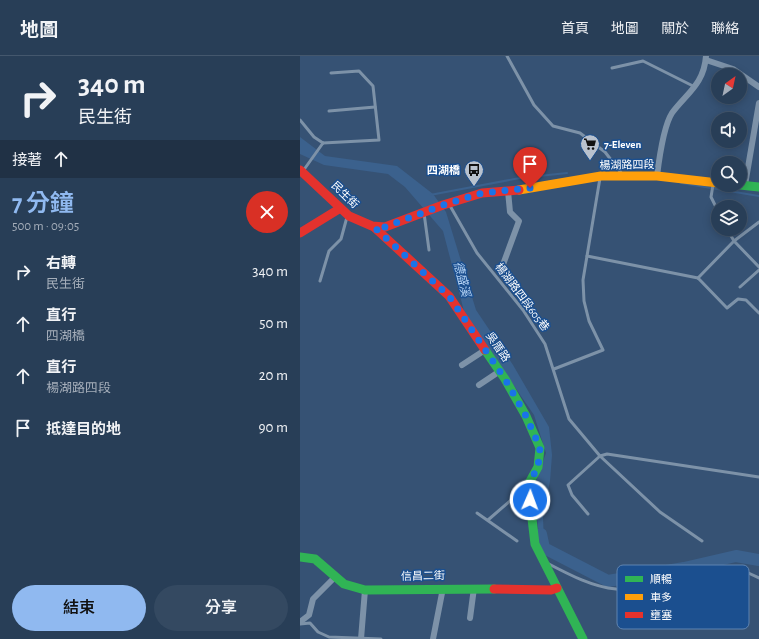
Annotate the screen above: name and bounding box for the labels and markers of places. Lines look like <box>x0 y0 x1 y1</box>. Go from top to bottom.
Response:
supermarket icon: 7-Eleven <box>579 133 601 161</box>
place label: 7-Eleven <box>604 139 642 150</box>
pin <box>513 147 547 188</box>
bus stop icon: 四湖橋 <box>463 159 485 187</box>
place label: 四湖橋 <box>427 164 460 176</box>

